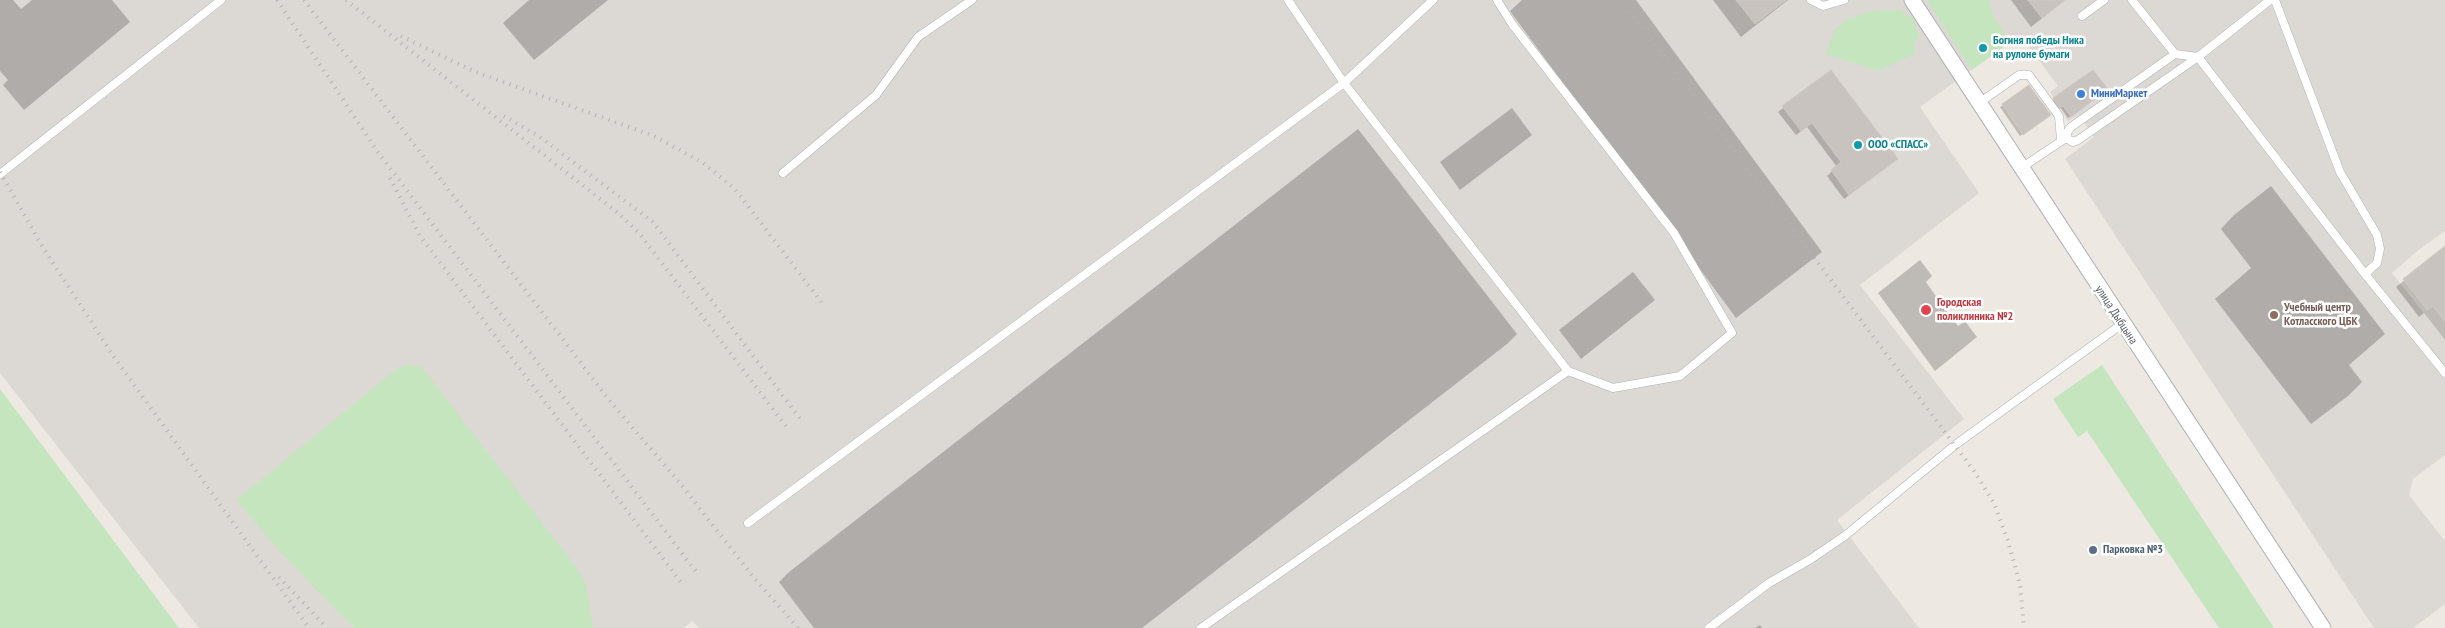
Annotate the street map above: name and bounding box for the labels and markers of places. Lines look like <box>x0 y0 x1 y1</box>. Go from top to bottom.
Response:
place label: Богиня победы Ника на рулоне бумаги <box>1993 34 2084 62</box>
marker: Богиня победы Ника на рулоне бумаги <box>1977 42 1989 54</box>
place label: MиниMаркет <box>2091 87 2147 101</box>
marker: MиниMаркет <box>2075 88 2087 100</box>
place label: ООО «СПАСС» <box>1868 138 1928 152</box>
marker: ООО «СПАСС» <box>1852 139 1864 151</box>
place label: Городская поликлиника №2 <box>1937 296 2013 324</box>
place label: Учебный центр Котласского ЦБК <box>2284 301 2358 329</box>
marker: Городская поликлиника №2 <box>1919 303 1933 317</box>
marker: Учебный центр Котласского ЦБК <box>2268 309 2280 321</box>
place label: Парковка №3 <box>2103 543 2163 557</box>
marker: Парковка №3 <box>2087 544 2099 556</box>

